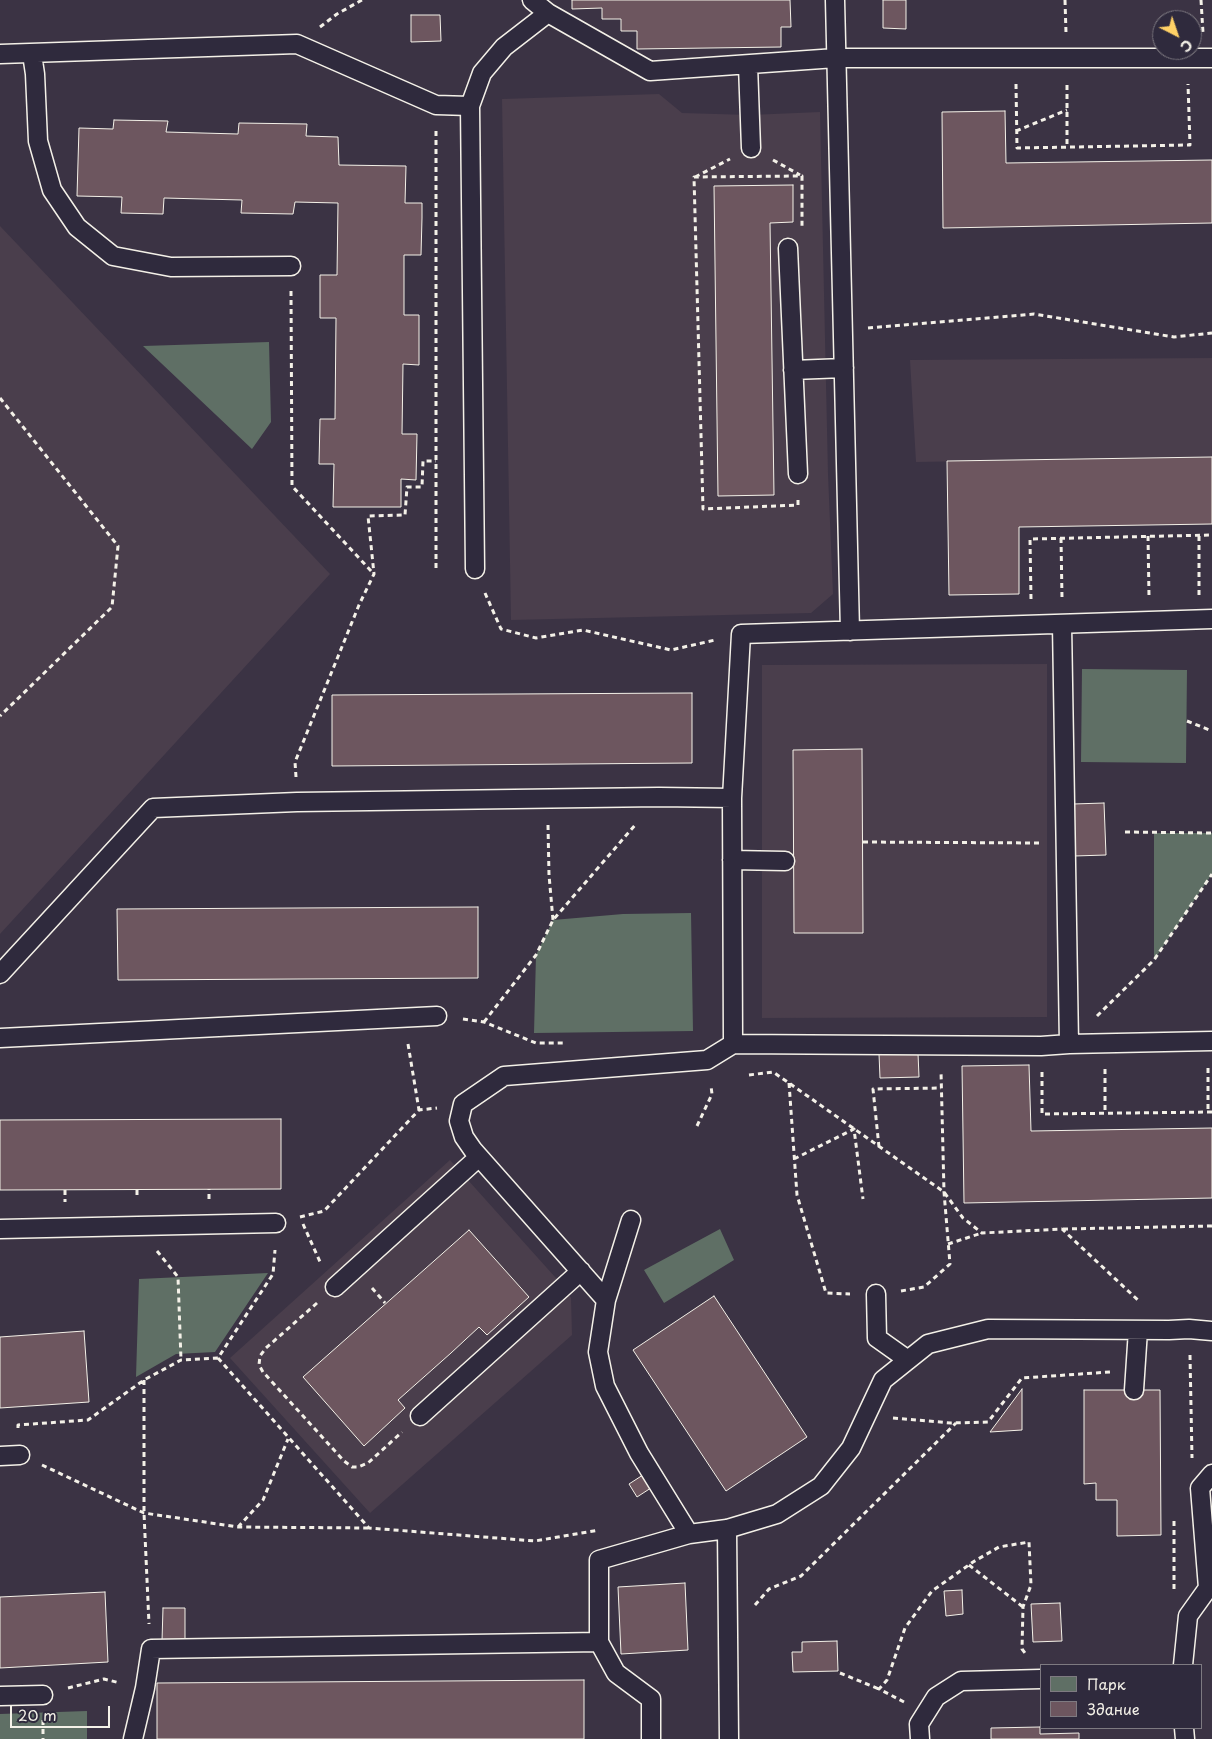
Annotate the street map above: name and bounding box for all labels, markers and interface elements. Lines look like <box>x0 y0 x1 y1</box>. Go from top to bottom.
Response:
north arrow <box>1152 10 1202 60</box>
text: С <box>1176 35 1197 57</box>
legend <box>1040 1664 1202 1729</box>
text: Парк <box>1087 1672 1126 1695</box>
scale bar <box>12 1696 112 1728</box>
text: Здание <box>1087 1697 1140 1720</box>
text: 20 m <box>18 1703 57 1726</box>

